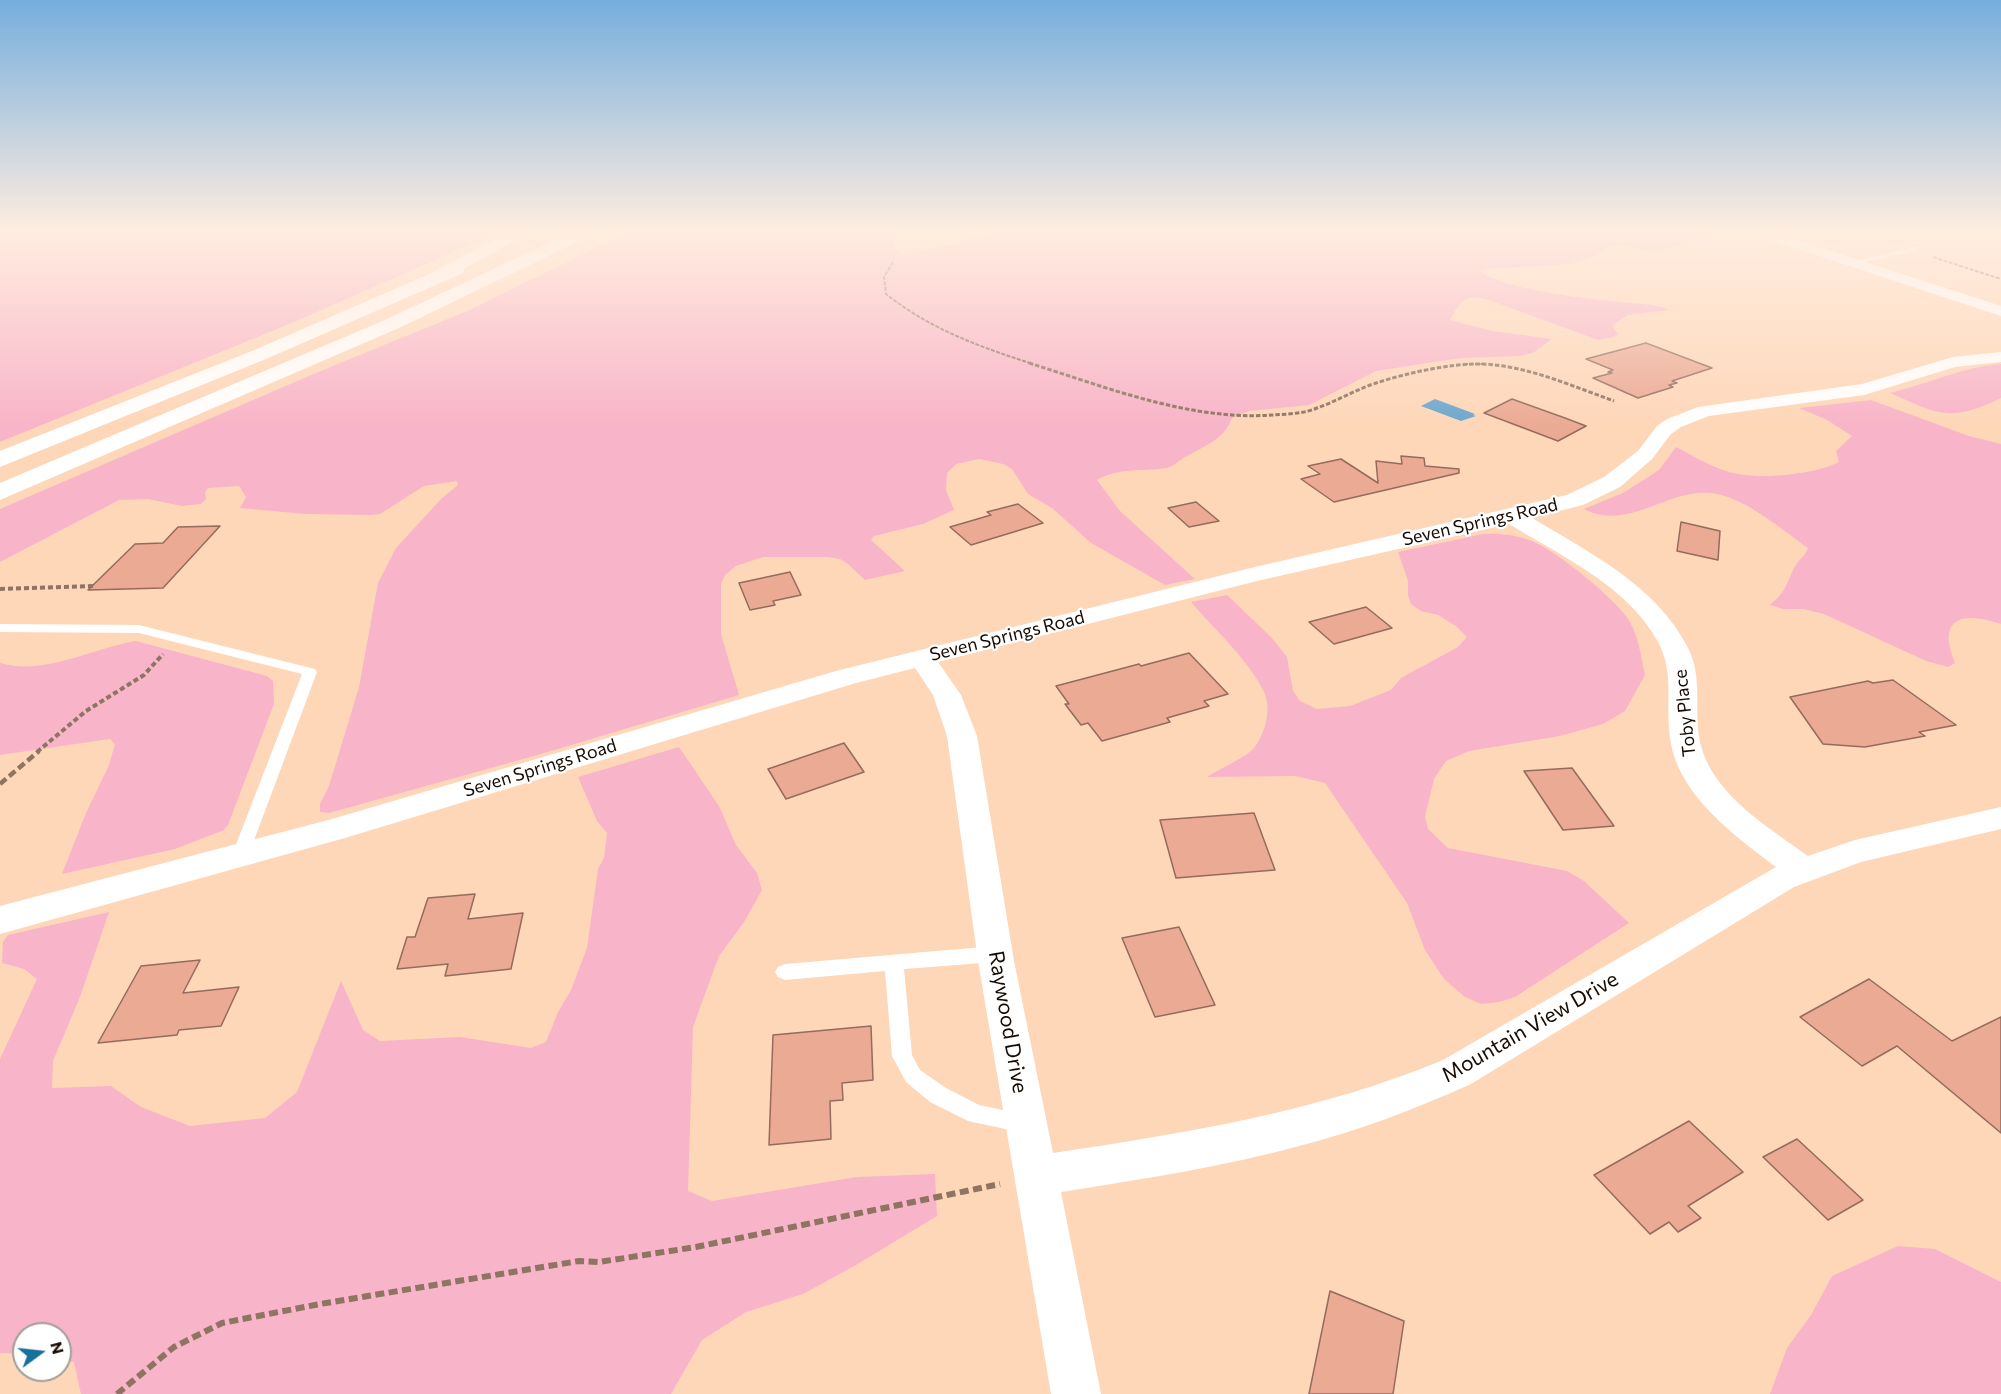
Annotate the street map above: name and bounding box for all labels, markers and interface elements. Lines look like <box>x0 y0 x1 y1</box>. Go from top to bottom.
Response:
street label: Seven Springs Road <box>1400 494 1560 550</box>
street label: Seven Springs Road <box>927 606 1087 666</box>
street label: Toby Place <box>1670 668 1700 758</box>
street label: Seven Springs Road <box>461 734 619 802</box>
street label: Raywood Drive <box>983 949 1033 1095</box>
street label: Mountain View Drive <box>1437 966 1623 1088</box>
north arrow <box>12 1322 72 1382</box>
text: N <box>47 1339 69 1356</box>

